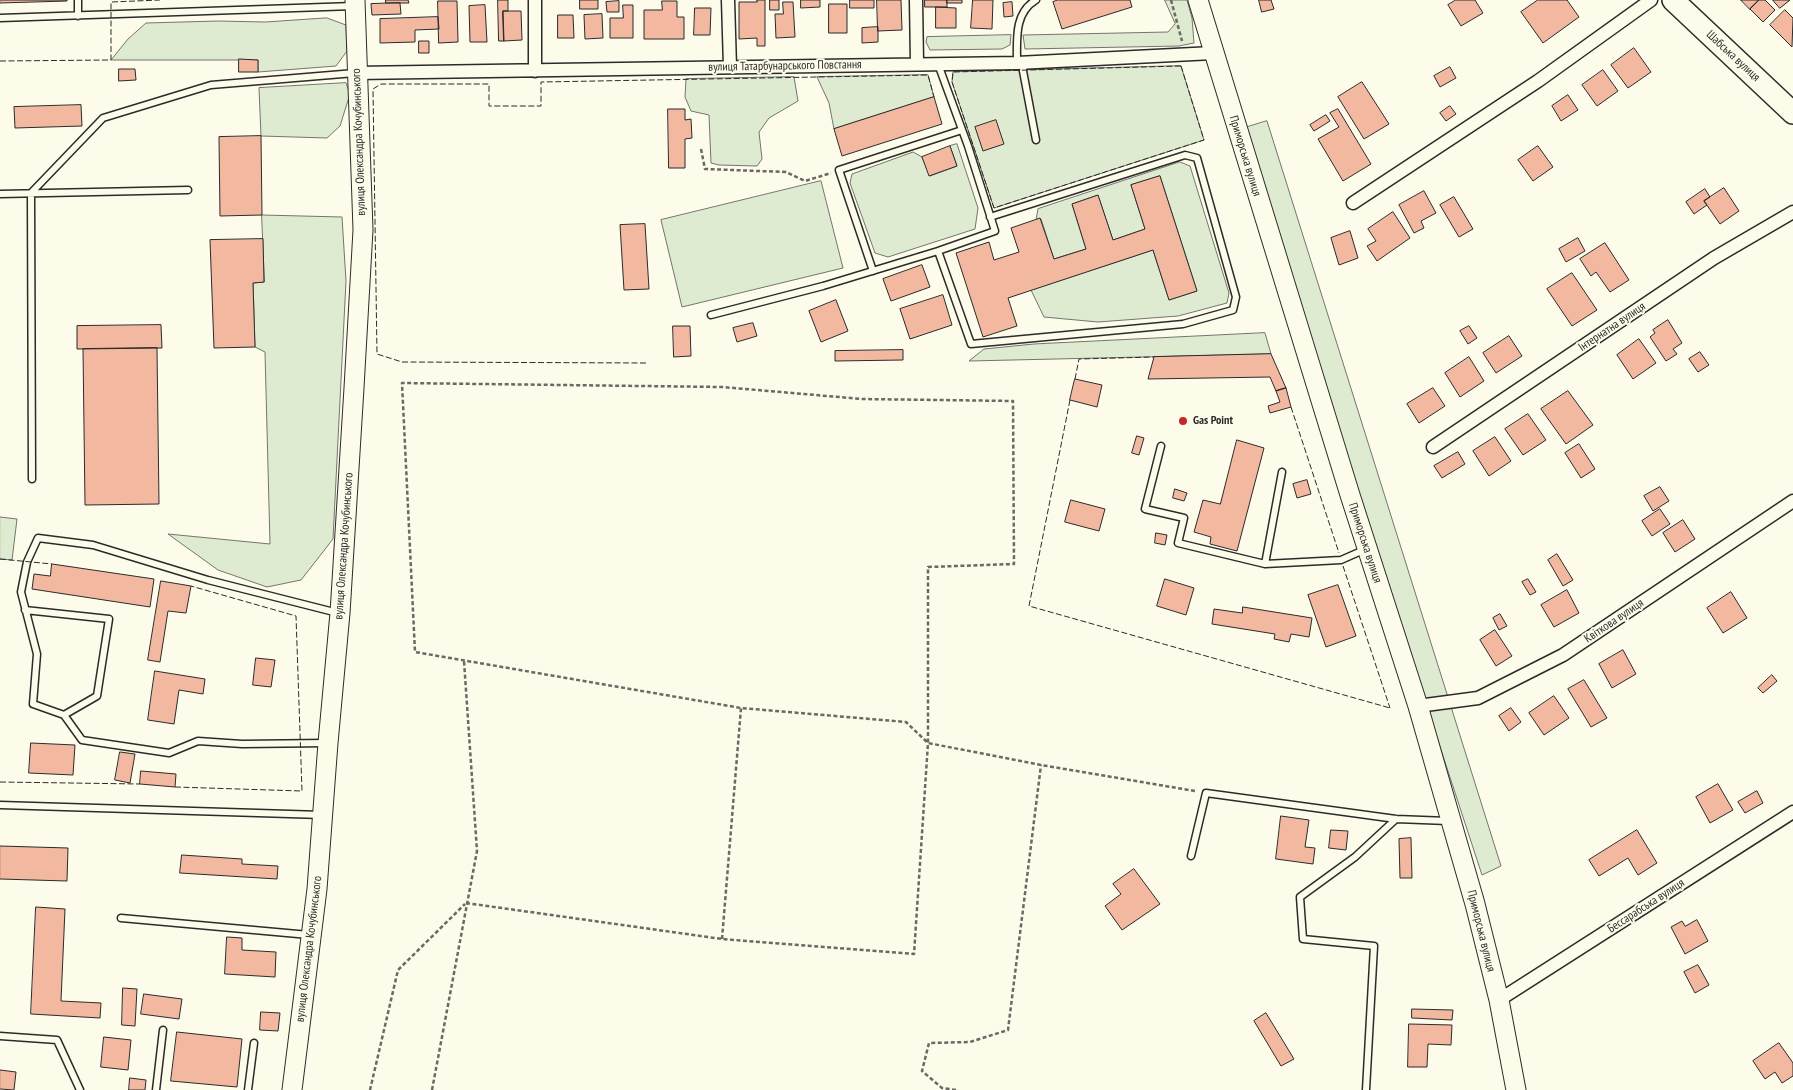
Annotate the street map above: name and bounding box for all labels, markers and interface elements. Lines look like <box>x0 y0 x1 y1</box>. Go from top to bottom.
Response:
street label: Шабська вулиця <box>1703 27 1763 85</box>
street label: вулиця Татарбунарського Повстання <box>708 57 862 75</box>
street label: вулиця Олександра Кочубинського <box>349 68 369 216</box>
street label: Приморська вулиця <box>1226 114 1264 198</box>
street label: Інтернатна вулиця <box>1576 299 1648 355</box>
place label: Gas Point <box>1193 414 1233 428</box>
marker: Gas Point <box>1177 415 1189 427</box>
street label: вулиця Олександра Кочубинського <box>332 472 356 620</box>
street label: Приморська вулиця <box>1345 501 1385 585</box>
street label: Квіткова вулиця <box>1582 596 1646 646</box>
street label: вулиця Олександра Кочубинського <box>293 875 325 1023</box>
street label: Бессарабська вулиця <box>1605 876 1687 936</box>
street label: Приморська вулиця <box>1464 889 1498 973</box>

